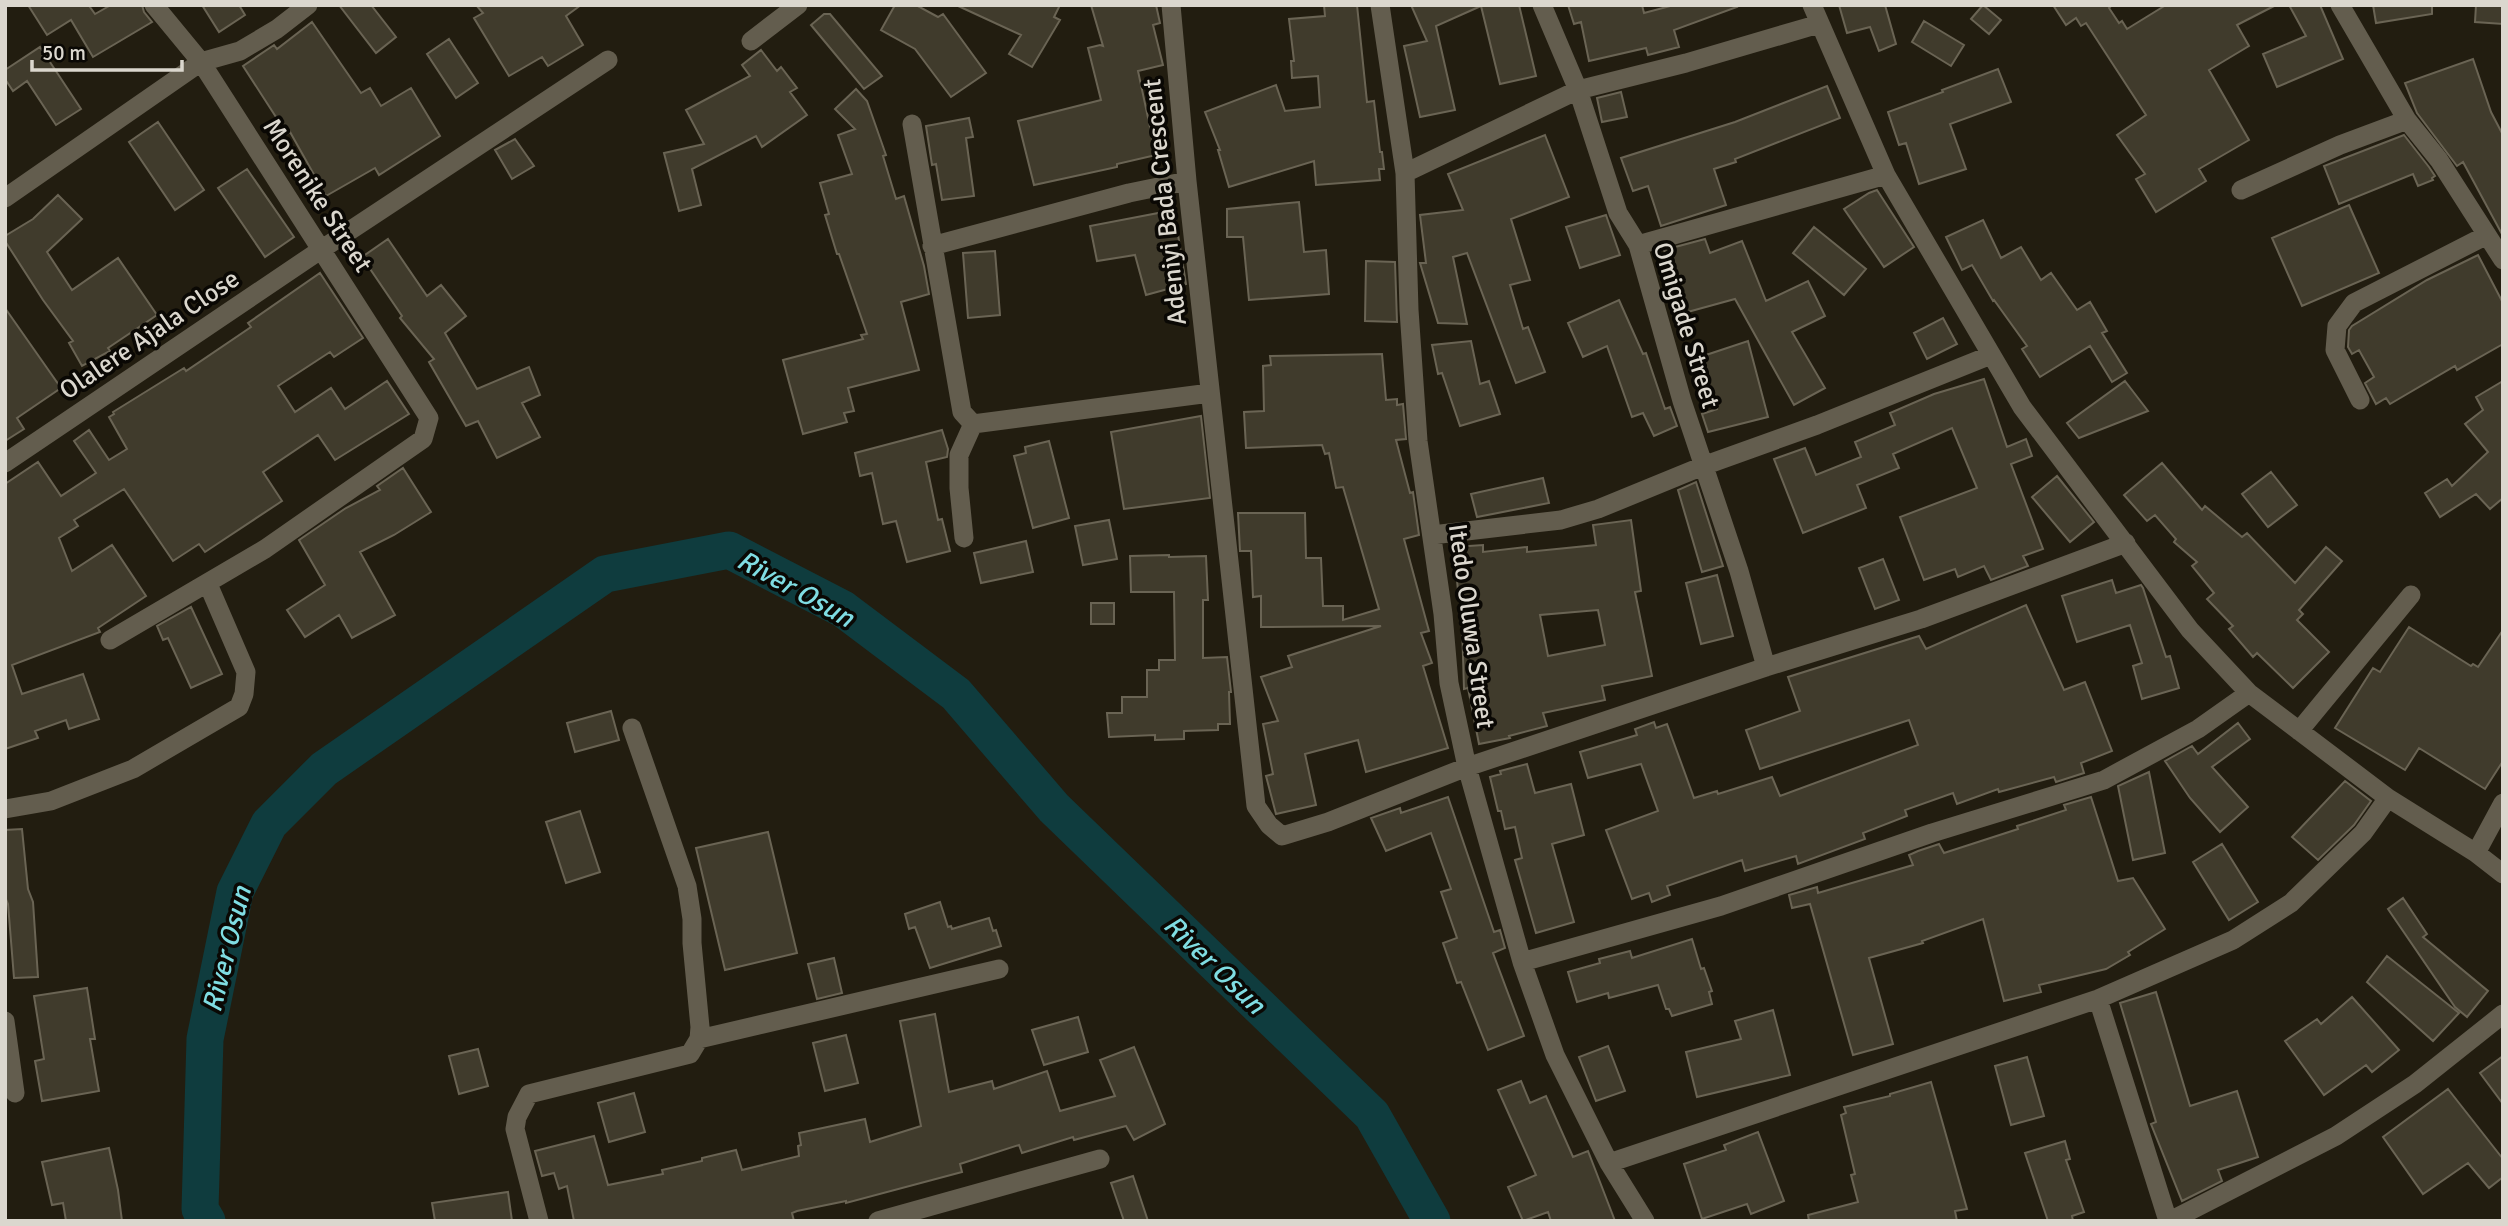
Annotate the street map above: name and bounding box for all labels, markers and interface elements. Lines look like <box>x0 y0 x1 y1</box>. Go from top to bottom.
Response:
scale bar <box>32 28 182 72</box>
text: 50 m <box>42 40 86 66</box>
street label: Adeniyi Bada Crescent <box>1136 77 1194 327</box>
street label: Morenike Street <box>256 113 379 278</box>
street label: Omigade Street <box>1646 238 1726 412</box>
street label: Olalere Ajala Close <box>54 263 246 407</box>
street label: Itedo Oluwa Street <box>1441 522 1501 731</box>
water label: River Osun <box>731 543 860 635</box>
water label: River Osun <box>195 882 259 1016</box>
water label: River Osun <box>1156 908 1273 1022</box>

